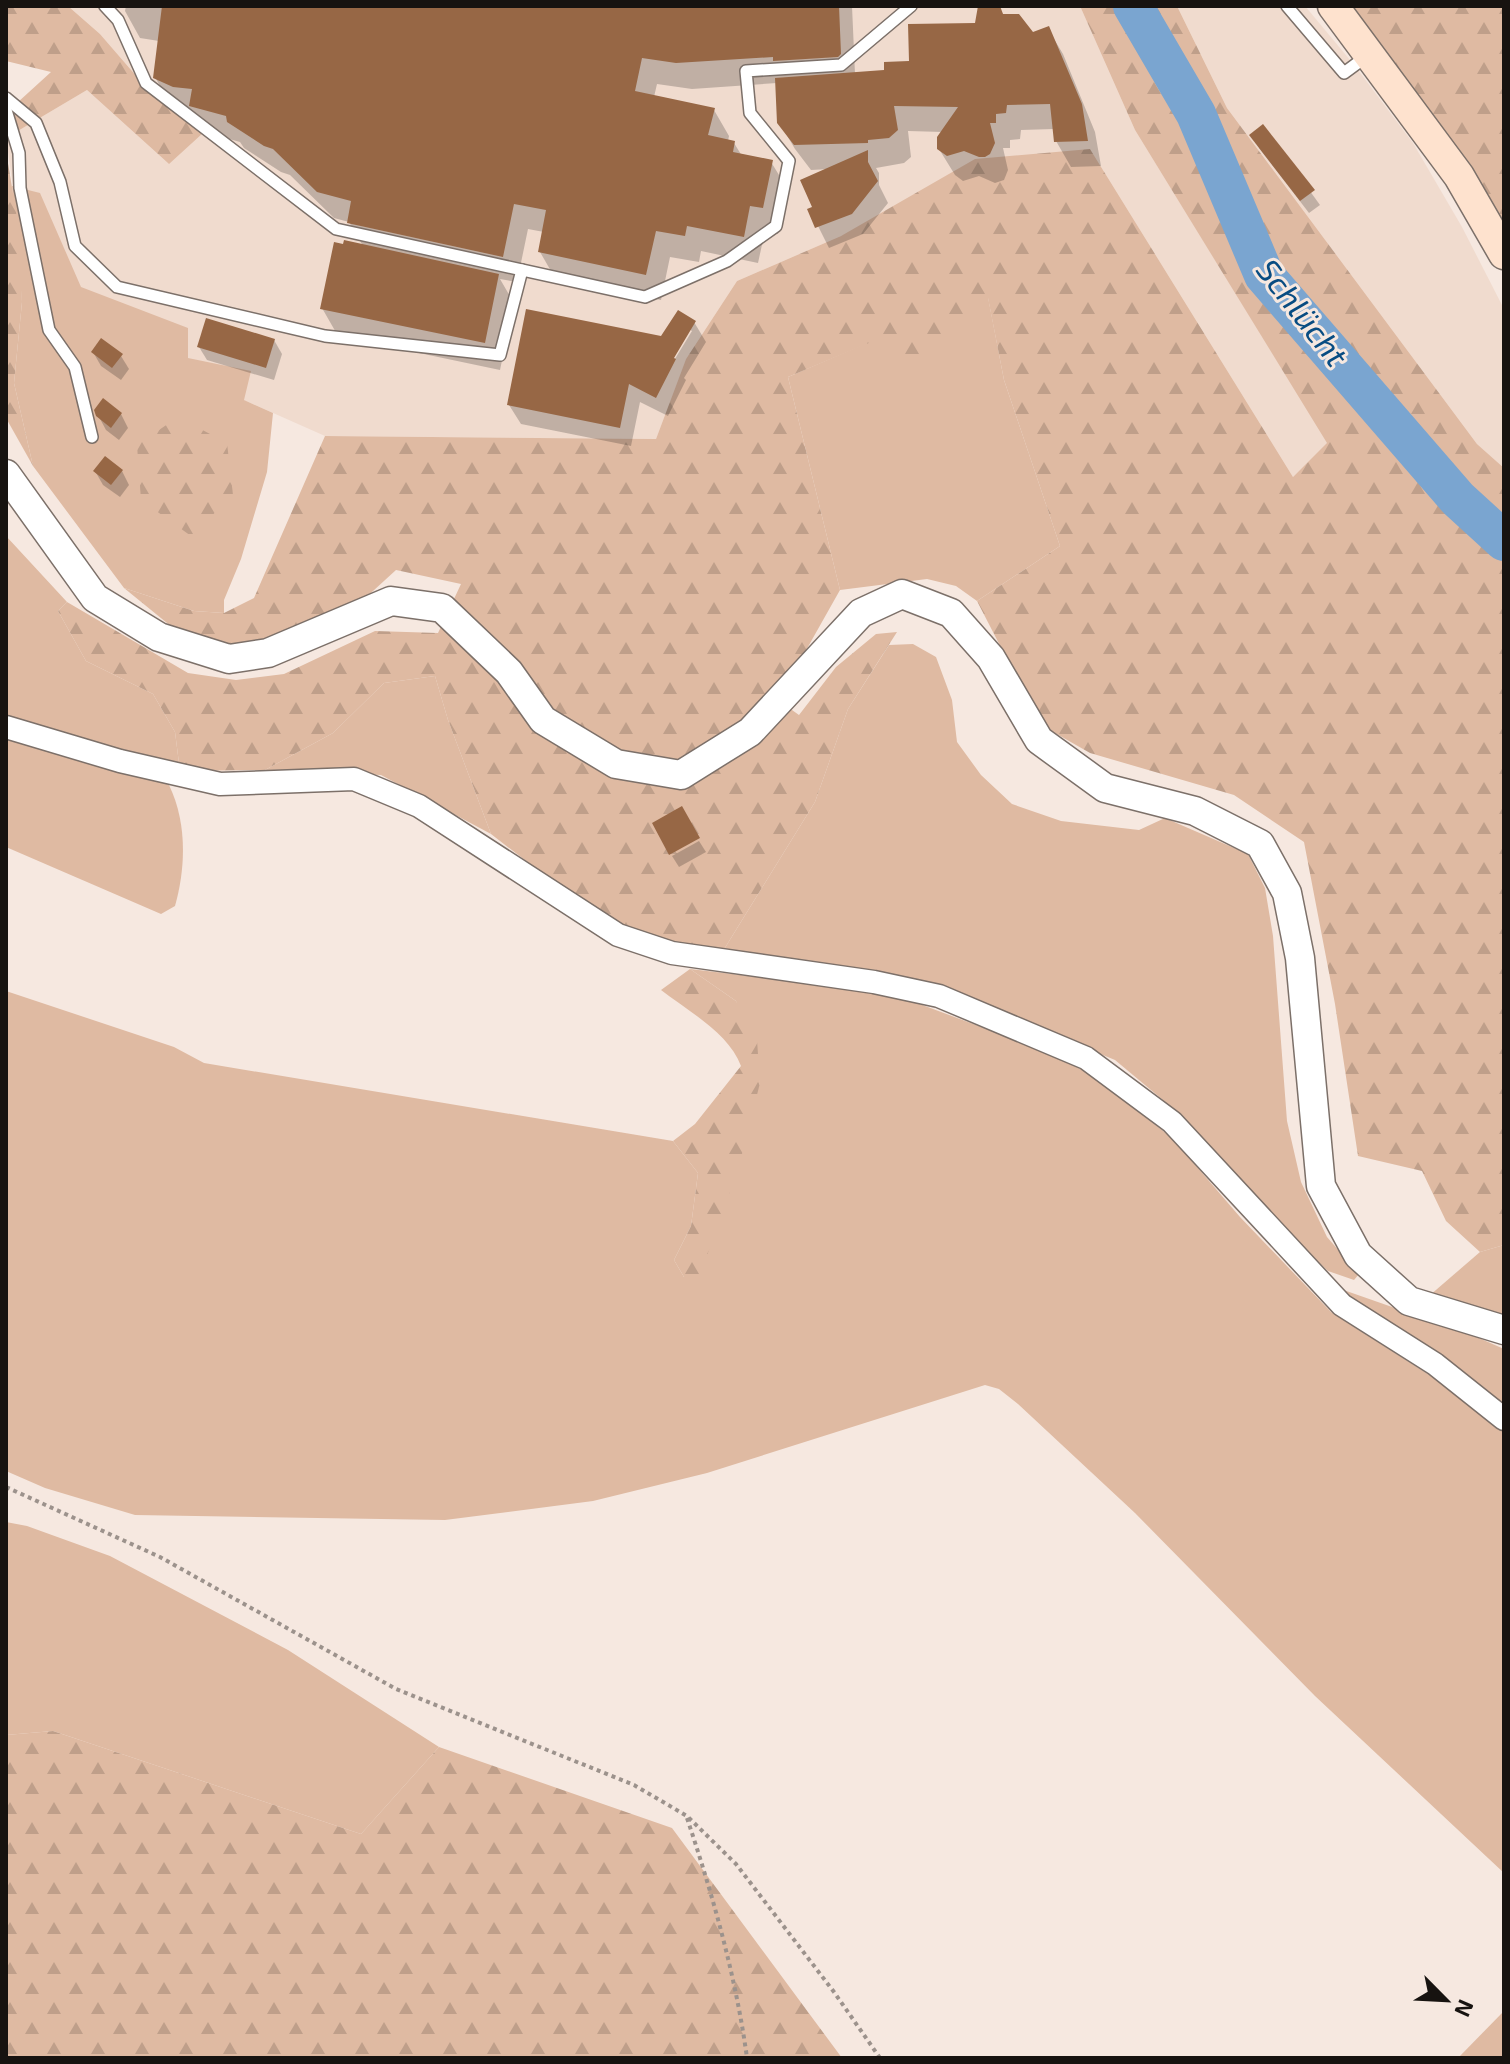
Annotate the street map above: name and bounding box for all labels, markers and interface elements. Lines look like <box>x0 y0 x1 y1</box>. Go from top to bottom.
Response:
water label: Schlücht <box>1250 251 1358 374</box>
north arrow <box>1406 1960 1486 2040</box>
text: N <box>1450 1996 1480 2021</box>

